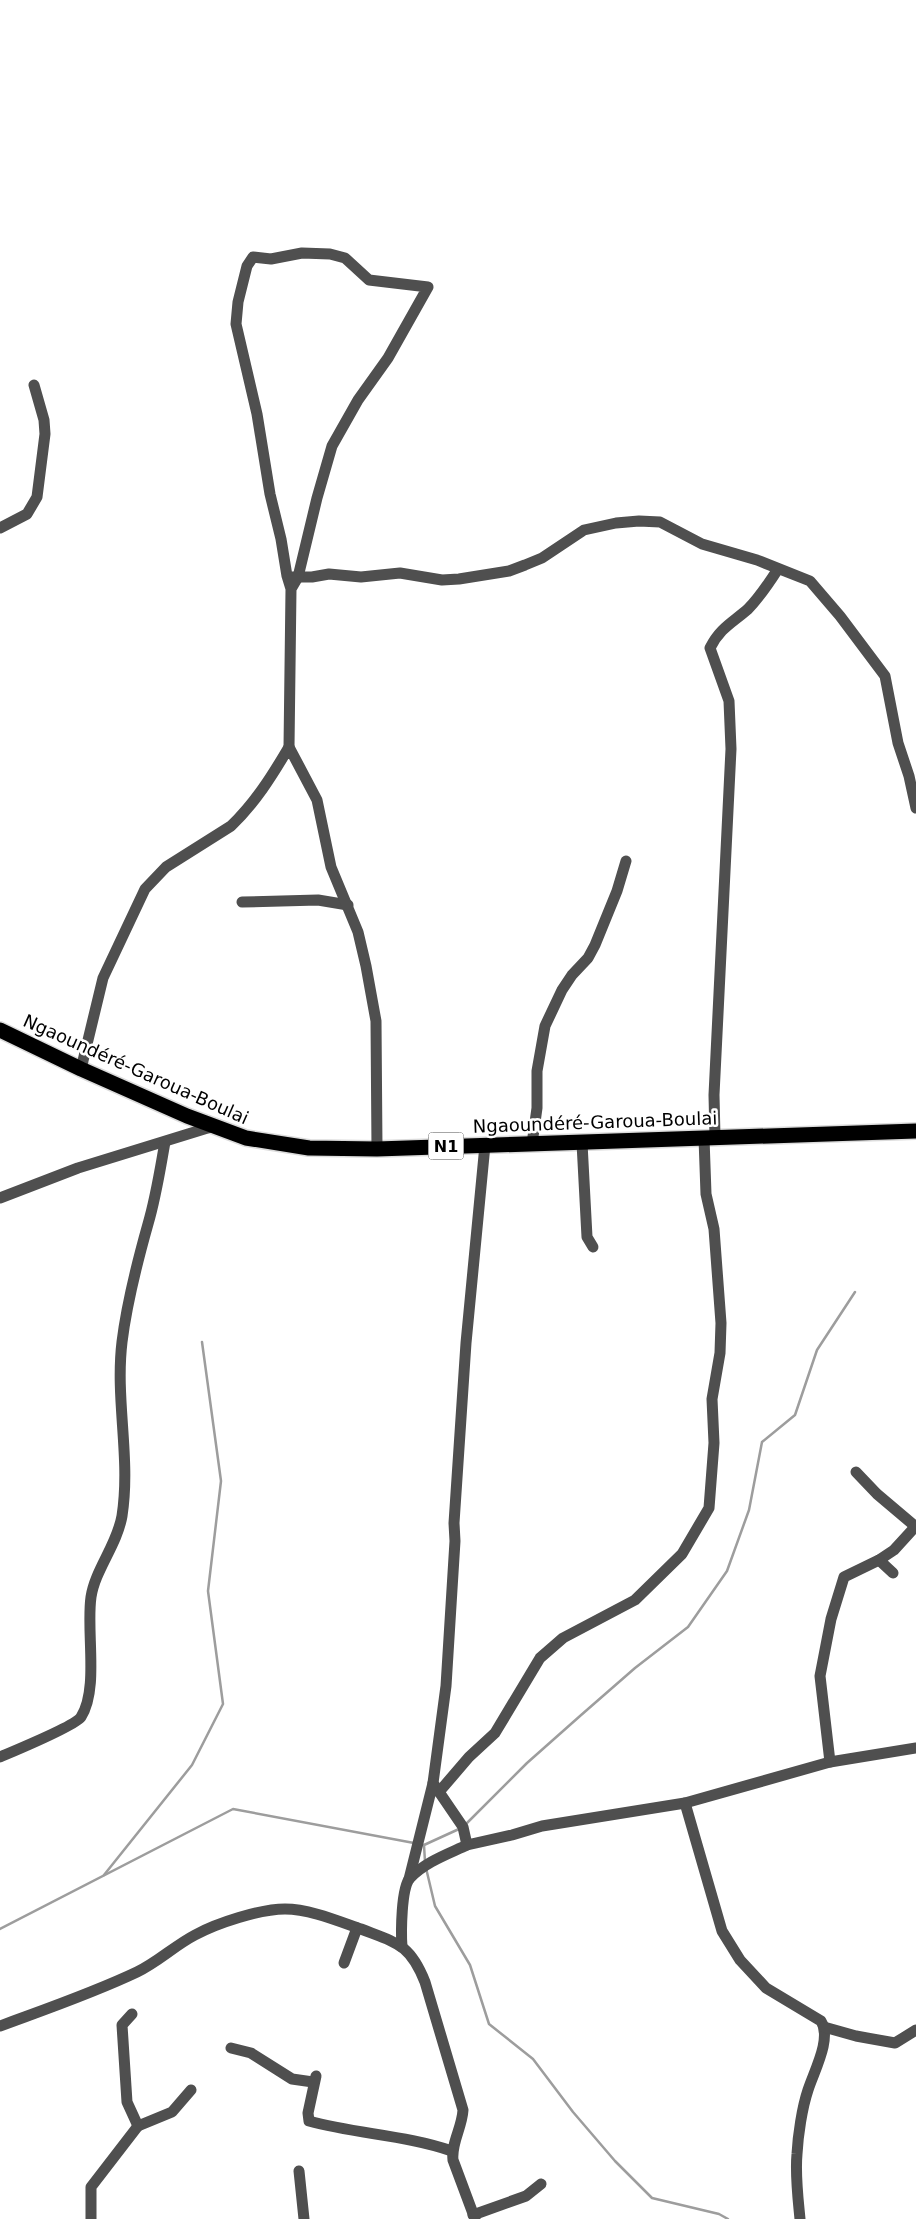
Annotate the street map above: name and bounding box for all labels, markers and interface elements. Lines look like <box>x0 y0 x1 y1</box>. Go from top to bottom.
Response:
street label: Ngaoundéré-Garoua-Boulai <box>20 1010 252 1128</box>
street label: Ngaoundéré-Garoua-Boulai <box>472 1107 718 1137</box>
road number: N1 <box>428 1132 464 1160</box>

